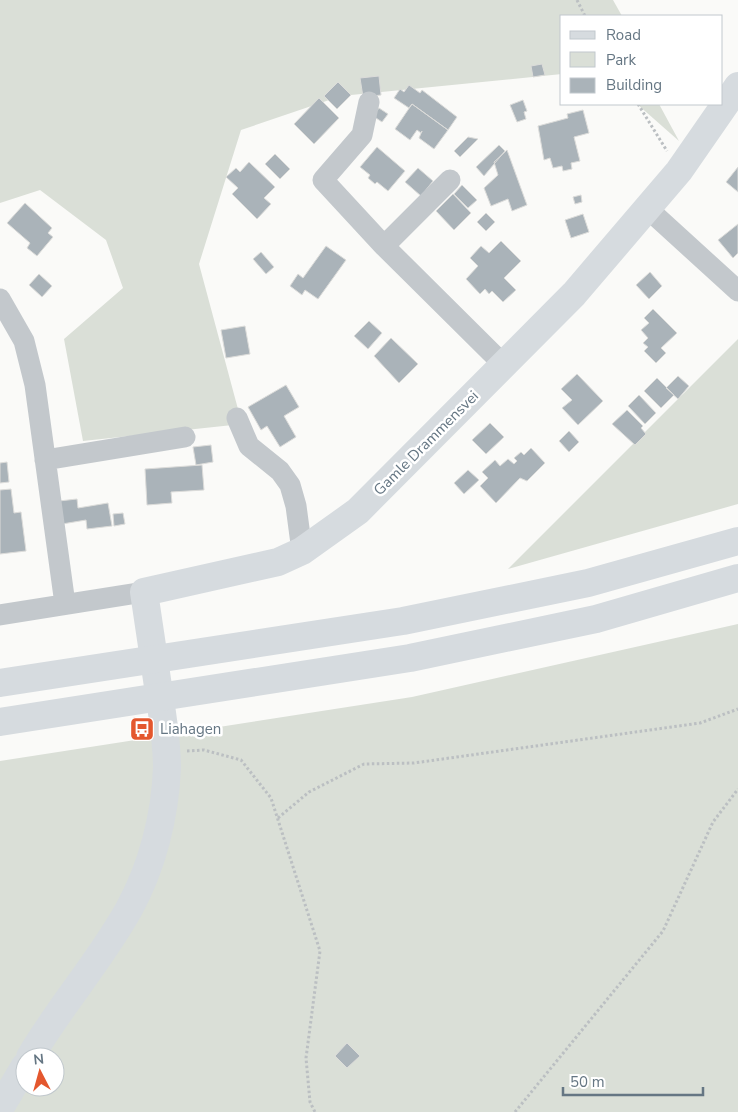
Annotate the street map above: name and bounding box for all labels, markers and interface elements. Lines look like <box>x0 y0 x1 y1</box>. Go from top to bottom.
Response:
legend <box>560 15 723 105</box>
text: Road <box>606 25 641 45</box>
text: Park <box>606 50 636 70</box>
text: Building <box>606 75 662 95</box>
street label: Gamle Drammensvei <box>369 386 483 500</box>
bus stop icon: Liahagen <box>129 716 155 742</box>
place label: Liahagen <box>160 719 221 739</box>
north arrow <box>15 1047 65 1097</box>
text: N <box>32 1050 45 1070</box>
scale bar <box>563 1064 703 1096</box>
text: 50 m <box>570 1072 605 1092</box>

